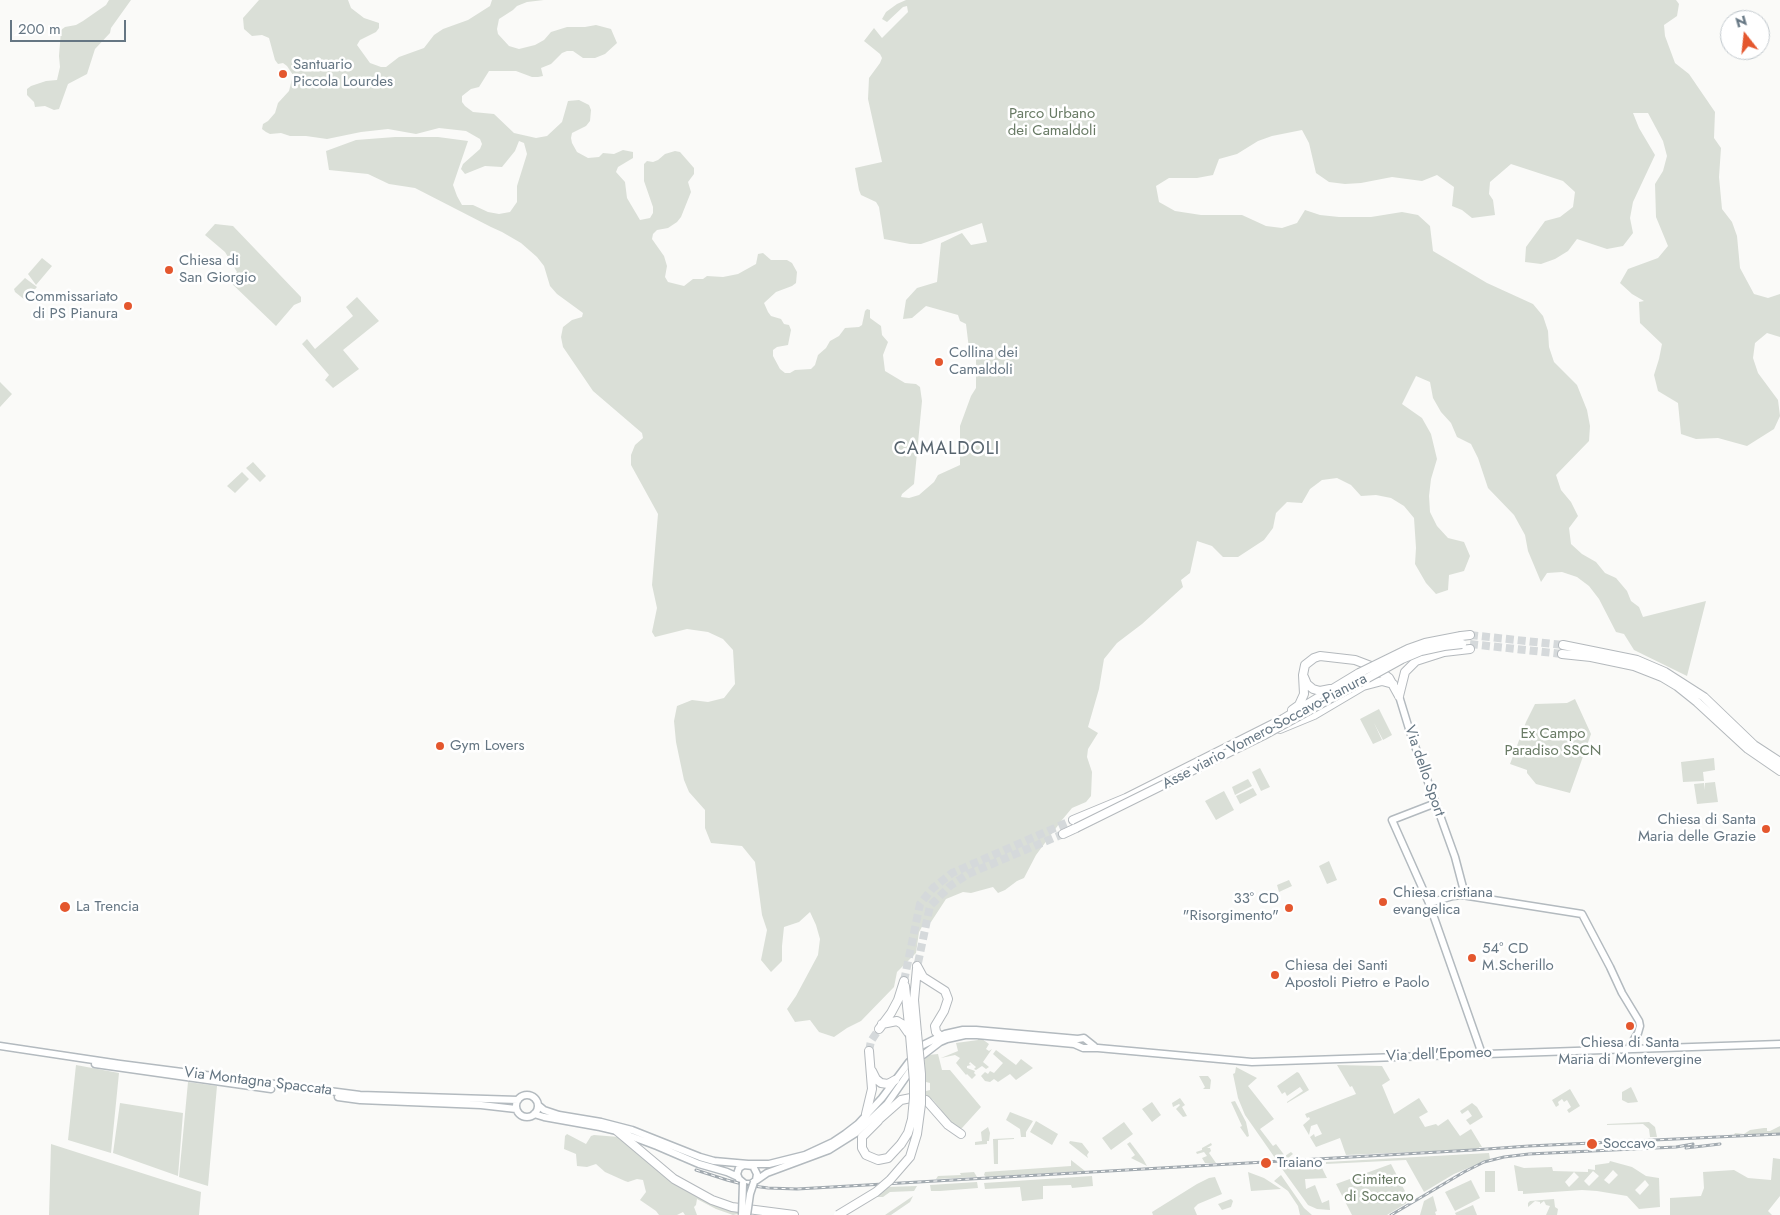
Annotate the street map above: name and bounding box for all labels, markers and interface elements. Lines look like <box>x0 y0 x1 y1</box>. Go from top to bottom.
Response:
scale bar <box>12 10 129 42</box>
north arrow <box>1720 10 1770 60</box>
text: N <box>1733 10 1749 33</box>
text: 200 m <box>18 18 61 40</box>
place label: Santuario Piccola Lourdes <box>293 56 393 91</box>
marker: Santuario Piccola Lourdes <box>277 68 289 80</box>
park label: Parco Urbano dei Camaldoli <box>1008 105 1096 140</box>
place label: Chiesa di San Giorgio <box>179 252 256 287</box>
marker: Chiesa di San Giorgio <box>163 264 175 276</box>
place label: Commissariato di PS Pianura <box>25 288 118 323</box>
marker: Commissariato di PS Pianura <box>122 300 134 312</box>
place label: Collina dei Camaldoli <box>949 344 1018 379</box>
marker: Collina dei Camaldoli <box>933 356 945 368</box>
district label: CAMALDOLI <box>893 439 1001 461</box>
street label: Asse viario Vomero-Soccavo-Pianura <box>1160 670 1370 794</box>
street label: Via dello Sport <box>1400 723 1448 819</box>
park label: Ex Campo Paradiso SSCN <box>1505 725 1601 760</box>
place label: Gym Lovers <box>450 737 525 755</box>
marker: Gym Lovers <box>434 740 446 752</box>
place label: Chiesa di Santa Maria delle Grazie <box>1638 811 1756 846</box>
marker: Chiesa di Santa Maria delle Grazie <box>1760 823 1772 835</box>
place label: Chiesa cristiana evangelica <box>1393 884 1493 919</box>
place label: 33° CD "Risorgimento" <box>1183 890 1279 925</box>
marker: Chiesa cristiana evangelica <box>1377 896 1389 908</box>
place label: La Trencia <box>76 898 139 916</box>
marker: La Trencia <box>58 900 72 914</box>
marker: 33° CD "Risorgimento" <box>1283 902 1295 914</box>
place label: 54° CD M.Scherillo <box>1482 940 1554 975</box>
marker: 54° CD M.Scherillo <box>1466 952 1478 964</box>
place label: Chiesa dei Santi Apostoli Pietro e Paolo <box>1285 957 1429 992</box>
marker: Chiesa dei Santi Apostoli Pietro e Paolo <box>1269 969 1281 981</box>
marker: Chiesa di Santa Maria di Montevergine <box>1624 1020 1636 1032</box>
place label: Chiesa di Santa Maria di Montevergine <box>1558 1034 1702 1069</box>
street label: Via dell'Epomeo <box>1386 1044 1492 1066</box>
street label: Via Montagna Spaccata <box>183 1064 333 1100</box>
place label: Soccavo <box>1603 1135 1655 1153</box>
marker: Soccavo <box>1585 1137 1599 1151</box>
place label: Traiano <box>1277 1154 1322 1172</box>
marker: Traiano <box>1259 1156 1273 1170</box>
park label: Cimitero di Soccavo <box>1344 1171 1414 1206</box>

